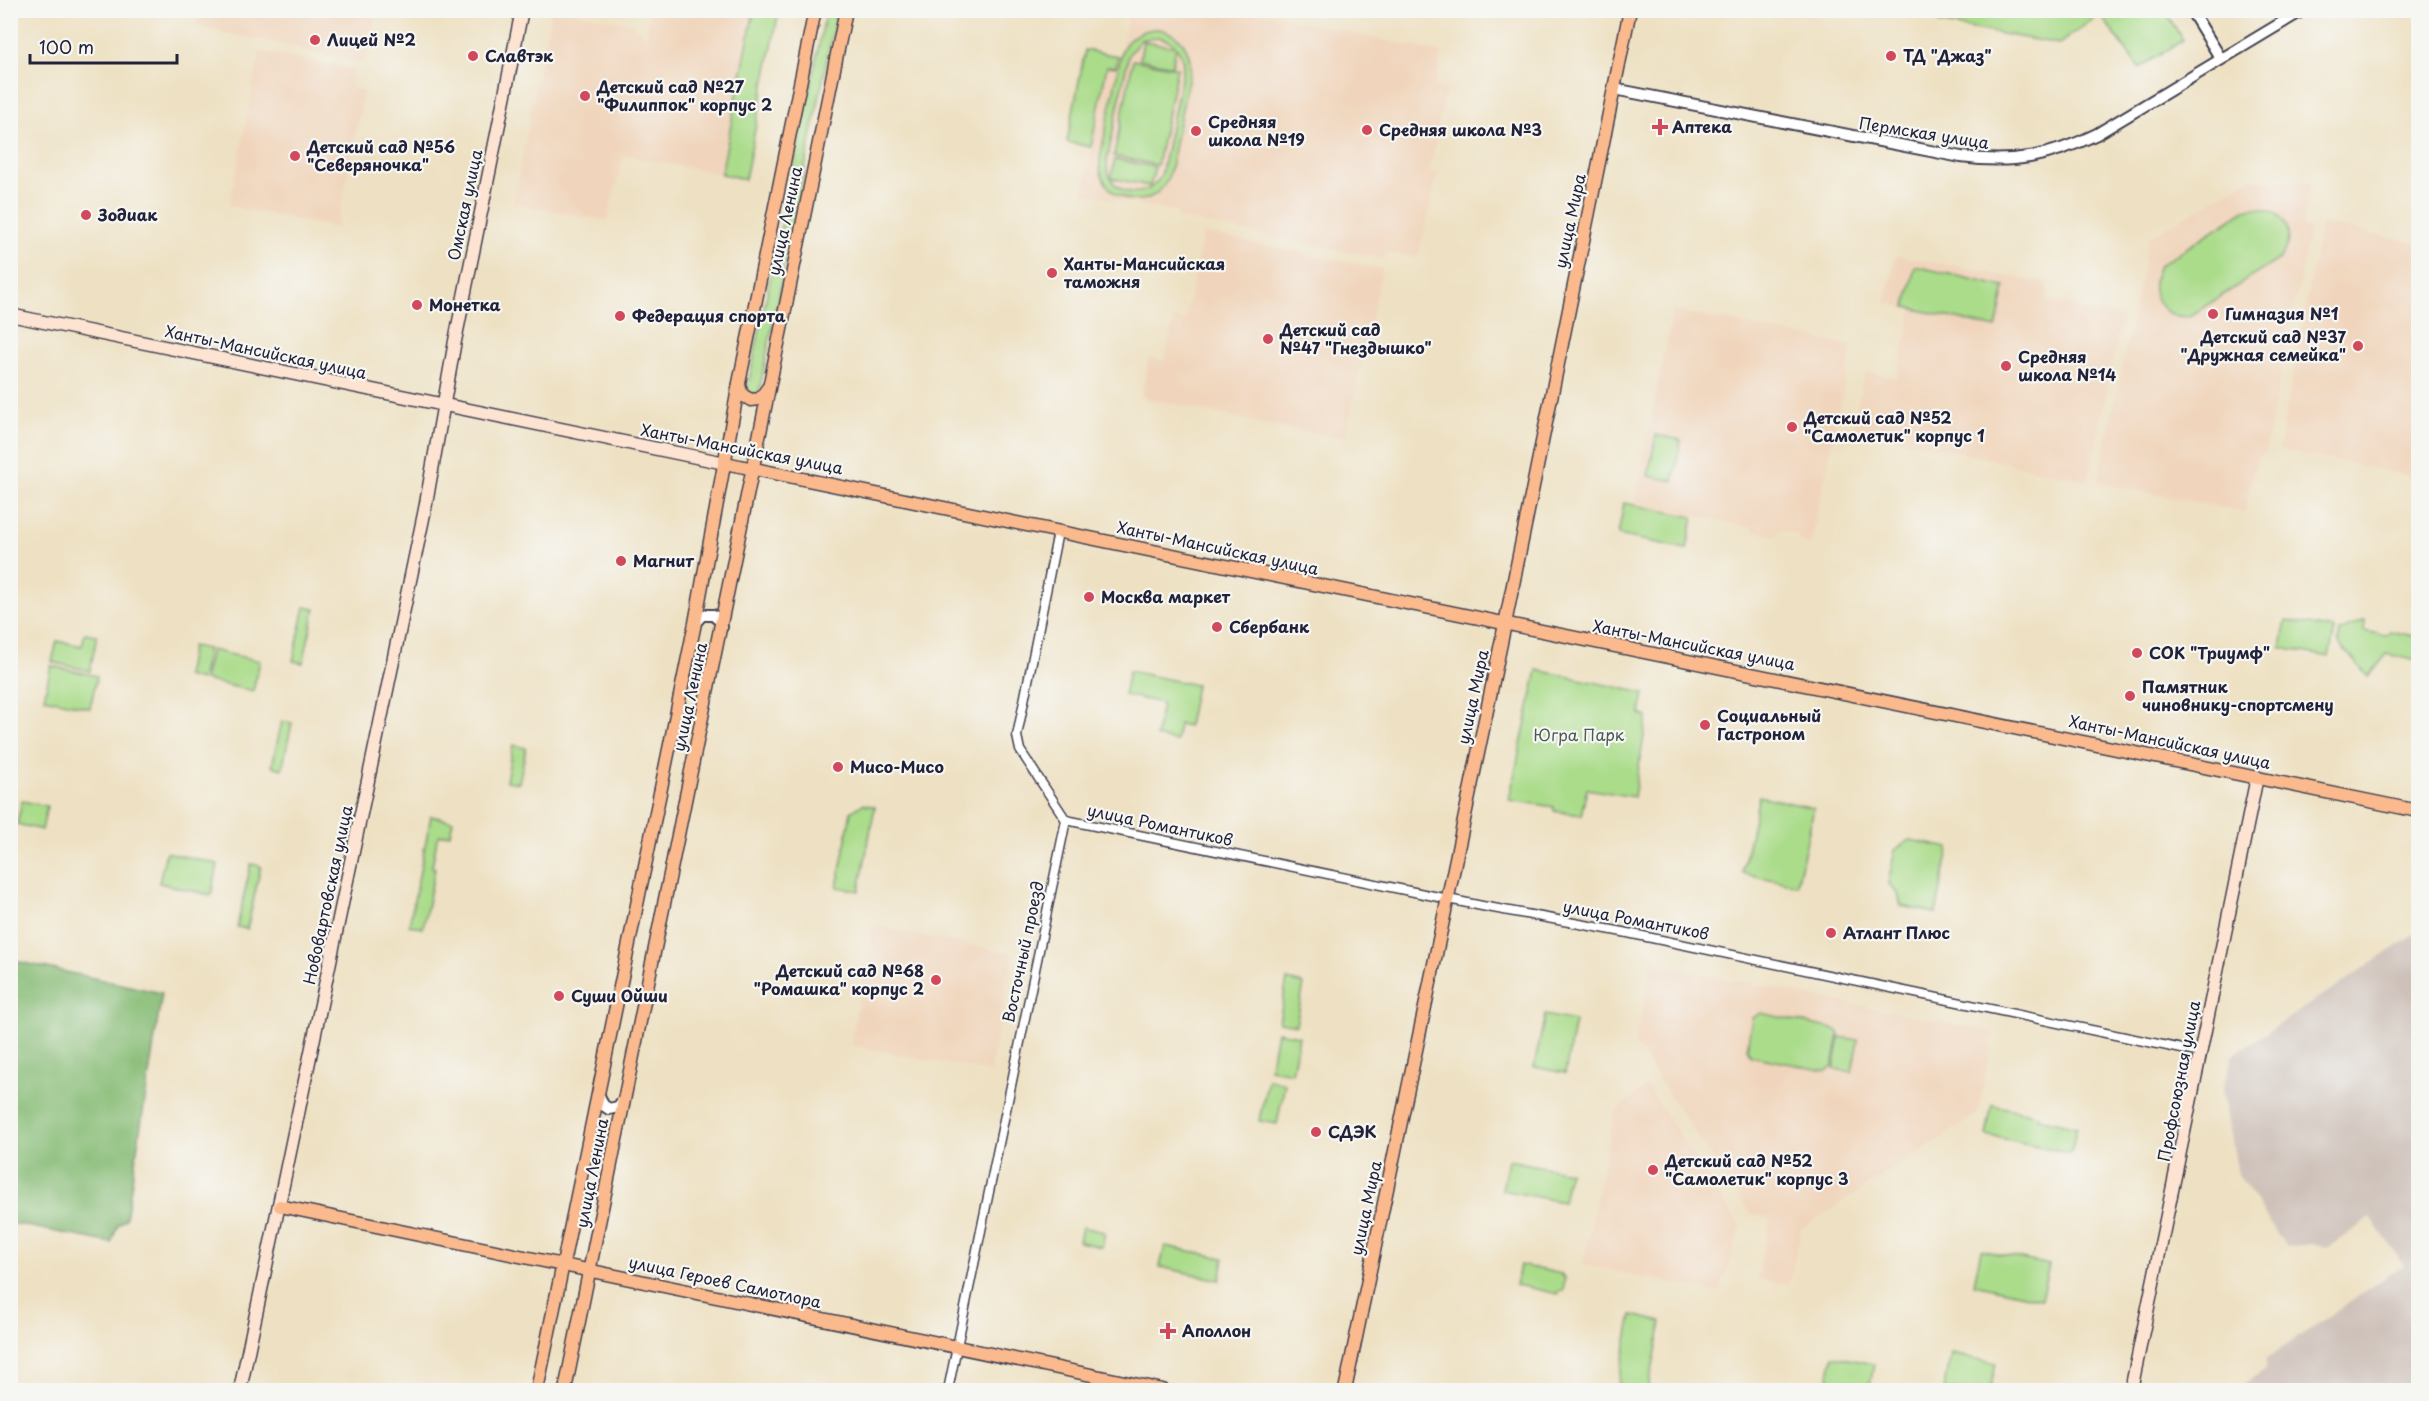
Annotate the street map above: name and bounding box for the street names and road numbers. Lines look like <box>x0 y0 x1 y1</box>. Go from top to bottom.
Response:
street label: Пермская улица <box>1858 110 1991 154</box>
street label: Омская улица <box>441 147 488 263</box>
street label: улица Ленина <box>761 164 807 278</box>
street label: улица Мира <box>1547 171 1591 270</box>
street label: Ханты-Мансийская улица <box>163 318 369 384</box>
street label: Ханты-Мансийская улица <box>639 417 845 479</box>
street label: Ханты-Мансийская улица <box>1115 514 1321 580</box>
street label: Ханты-Мансийская улица <box>1591 613 1797 675</box>
street label: улица Ленина <box>666 640 712 754</box>
street label: улица Мира <box>1450 647 1494 746</box>
street label: Ханты-Мансийская улица <box>2067 708 2273 774</box>
street label: улица Романтиков <box>1085 797 1235 851</box>
street label: Нововартовская улица <box>296 803 358 987</box>
street label: Восточный проезд <box>995 879 1049 1025</box>
street label: улица Романтиков <box>1561 893 1711 945</box>
street label: Профсоюзная улица <box>2151 998 2205 1163</box>
street label: улица Ленина <box>569 1116 613 1230</box>
street label: улица Мира <box>1343 1158 1387 1257</box>
street label: улица Героев Самотлора <box>627 1249 824 1313</box>

